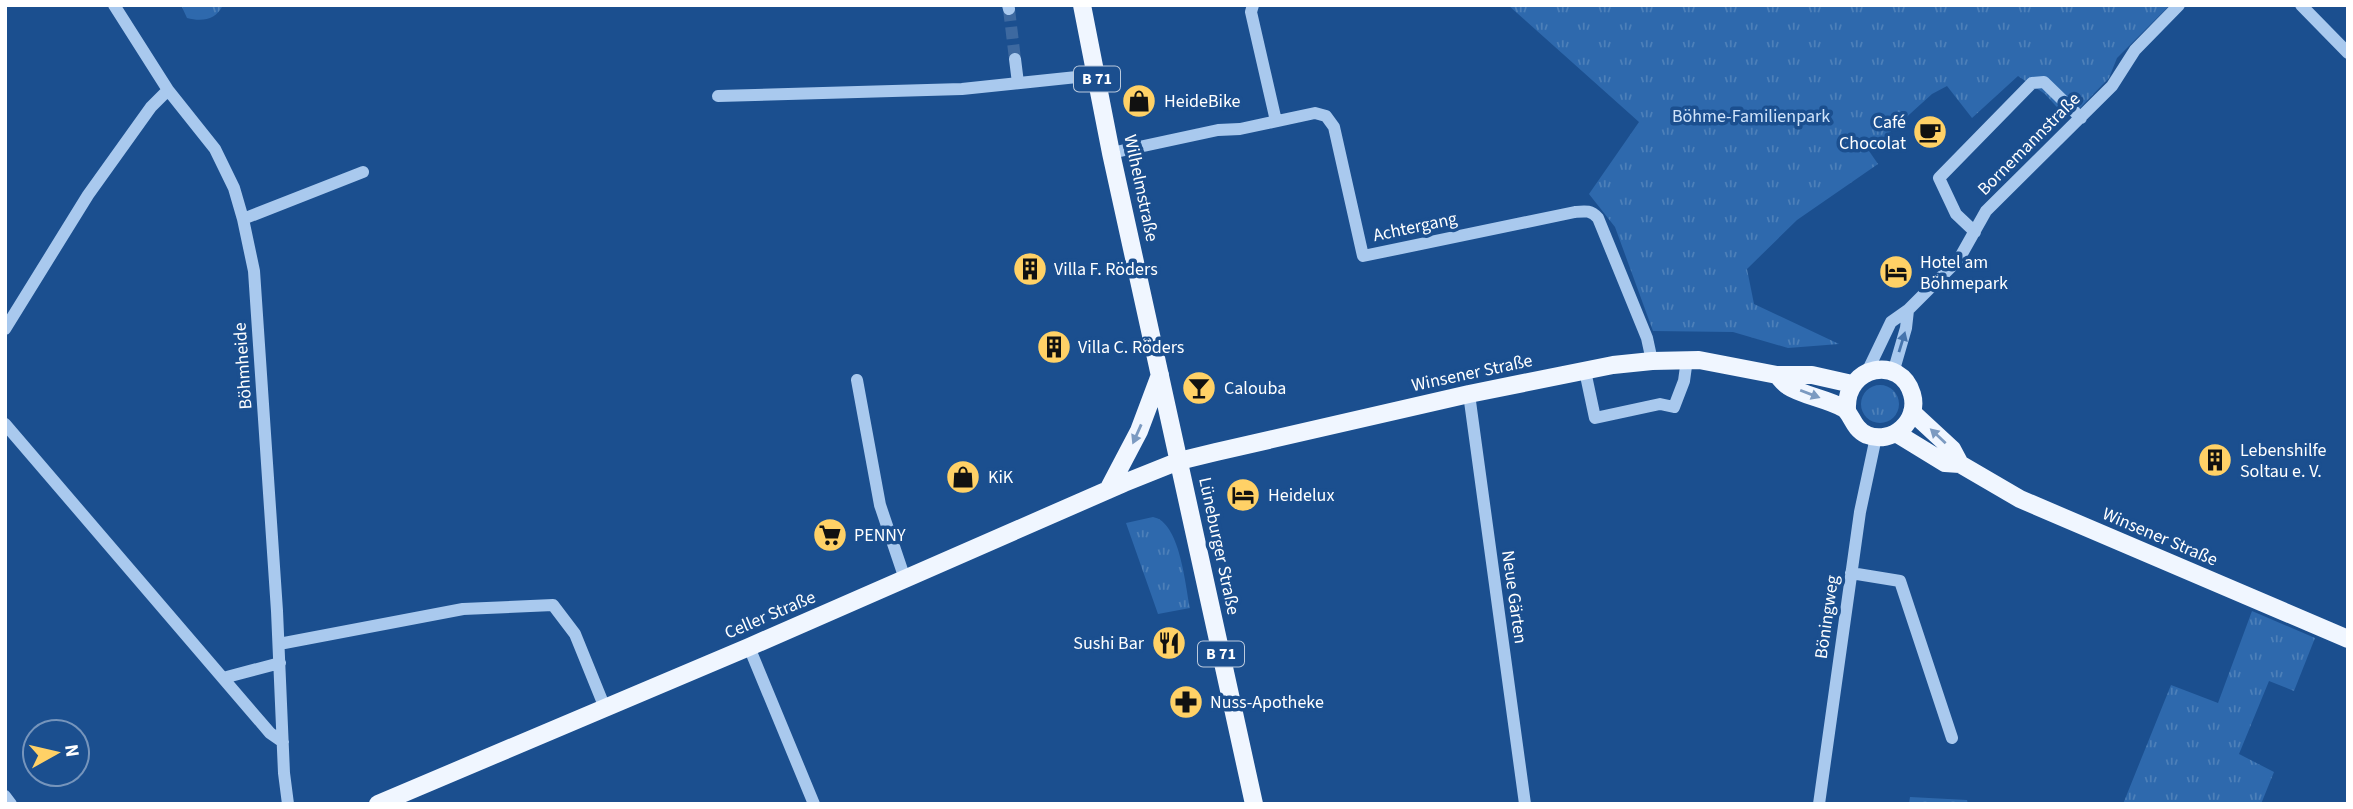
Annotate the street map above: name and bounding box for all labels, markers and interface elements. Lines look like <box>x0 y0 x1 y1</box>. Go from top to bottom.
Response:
road number: B 71 <box>1074 66 1120 92</box>
shop icon: HeideBike <box>1120 82 1158 120</box>
street label: Bornemannstraße <box>1972 87 2086 201</box>
place label: HeideBike <box>1164 89 1241 114</box>
park label: Böhme-Familienpark <box>1672 104 1830 129</box>
place label: Café Chocolat <box>1839 110 1906 156</box>
cafe icon: Café Chocolat <box>1911 113 1949 151</box>
street label: Wilhelmstraße <box>1117 132 1165 244</box>
street label: Achtergang <box>1371 206 1459 248</box>
building icon: Villa F. Röders <box>1011 250 1049 288</box>
place label: Hotel am Böhmepark <box>1920 250 2008 296</box>
hotel icon: Hotel am Böhmepark <box>1877 253 1915 291</box>
place label: Villa F. Röders <box>1054 257 1158 282</box>
street label: Böhmheide <box>227 322 259 410</box>
building icon: Villa C. Röders <box>1035 328 1073 366</box>
one-way arrow <box>1897 331 1908 352</box>
place label: Villa C. Röders <box>1078 335 1184 360</box>
street label: Winsener Straße <box>1409 348 1535 398</box>
bar icon: Calouba <box>1180 369 1218 407</box>
place label: Calouba <box>1224 376 1286 401</box>
one-way arrow <box>1800 389 1821 400</box>
one-way arrow <box>1131 424 1143 444</box>
one-way arrow <box>1930 429 1947 445</box>
place label: Lebenshilfe Soltau e. V. <box>2240 438 2327 484</box>
building icon: Lebenshilfe Soltau e. V. <box>2196 441 2234 479</box>
shop icon: KiK <box>944 458 982 496</box>
place label: KiK <box>988 465 1014 490</box>
street label: Lüneburger Straße <box>1192 475 1246 617</box>
hotel icon: Heidelux <box>1224 476 1262 514</box>
place label: Heidelux <box>1268 483 1334 508</box>
street label: Winsener Straße <box>2099 501 2222 573</box>
supermarket icon: PENNY <box>811 516 849 554</box>
place label: PENNY <box>854 523 906 548</box>
street label: Neue Gärten <box>1495 549 1533 645</box>
street label: Böningweg <box>1809 574 1845 660</box>
street label: Celler Straße <box>721 585 819 645</box>
restaurant icon: Sushi Bar <box>1150 624 1188 662</box>
place label: Sushi Bar <box>1073 631 1145 656</box>
road number: B 71 <box>1198 642 1244 666</box>
pharmacy icon: Nuss-Apotheke <box>1167 683 1205 721</box>
place label: Nuss-Apotheke <box>1210 690 1324 715</box>
north arrow <box>21 718 91 788</box>
text: N <box>57 743 86 759</box>

